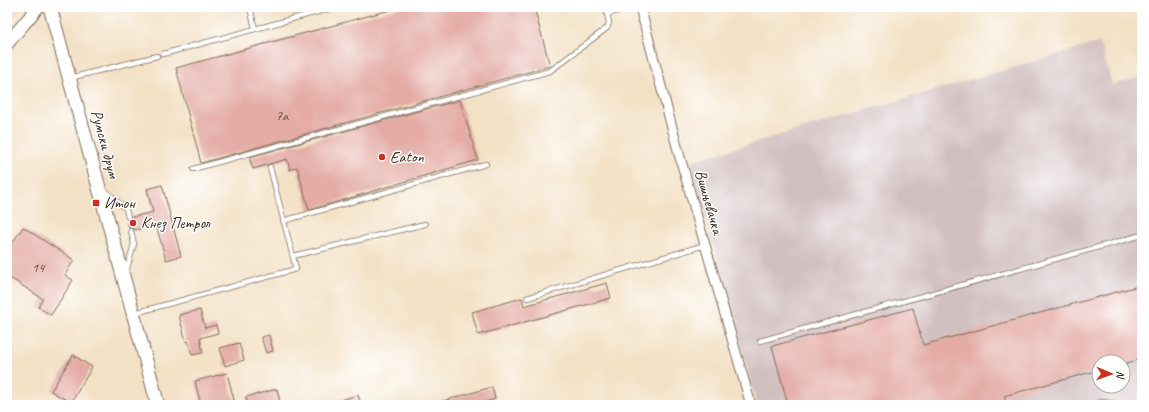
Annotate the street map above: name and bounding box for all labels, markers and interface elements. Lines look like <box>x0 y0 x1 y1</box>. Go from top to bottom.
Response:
house number: 7a <box>276 107 289 124</box>
street label: Румски друм <box>86 108 124 182</box>
place label: Eaton <box>390 147 424 167</box>
marker: Eaton <box>377 152 387 162</box>
street label: Вишњевачка <box>690 168 728 238</box>
place label: Итон <box>104 193 136 213</box>
marker: Итон <box>91 198 101 208</box>
place label: Кнез Петрол <box>141 213 211 233</box>
marker: Кнез Петрол <box>128 218 138 228</box>
house number: 14 <box>32 259 46 276</box>
north arrow <box>1091 354 1131 394</box>
text: N <box>1114 371 1128 380</box>

